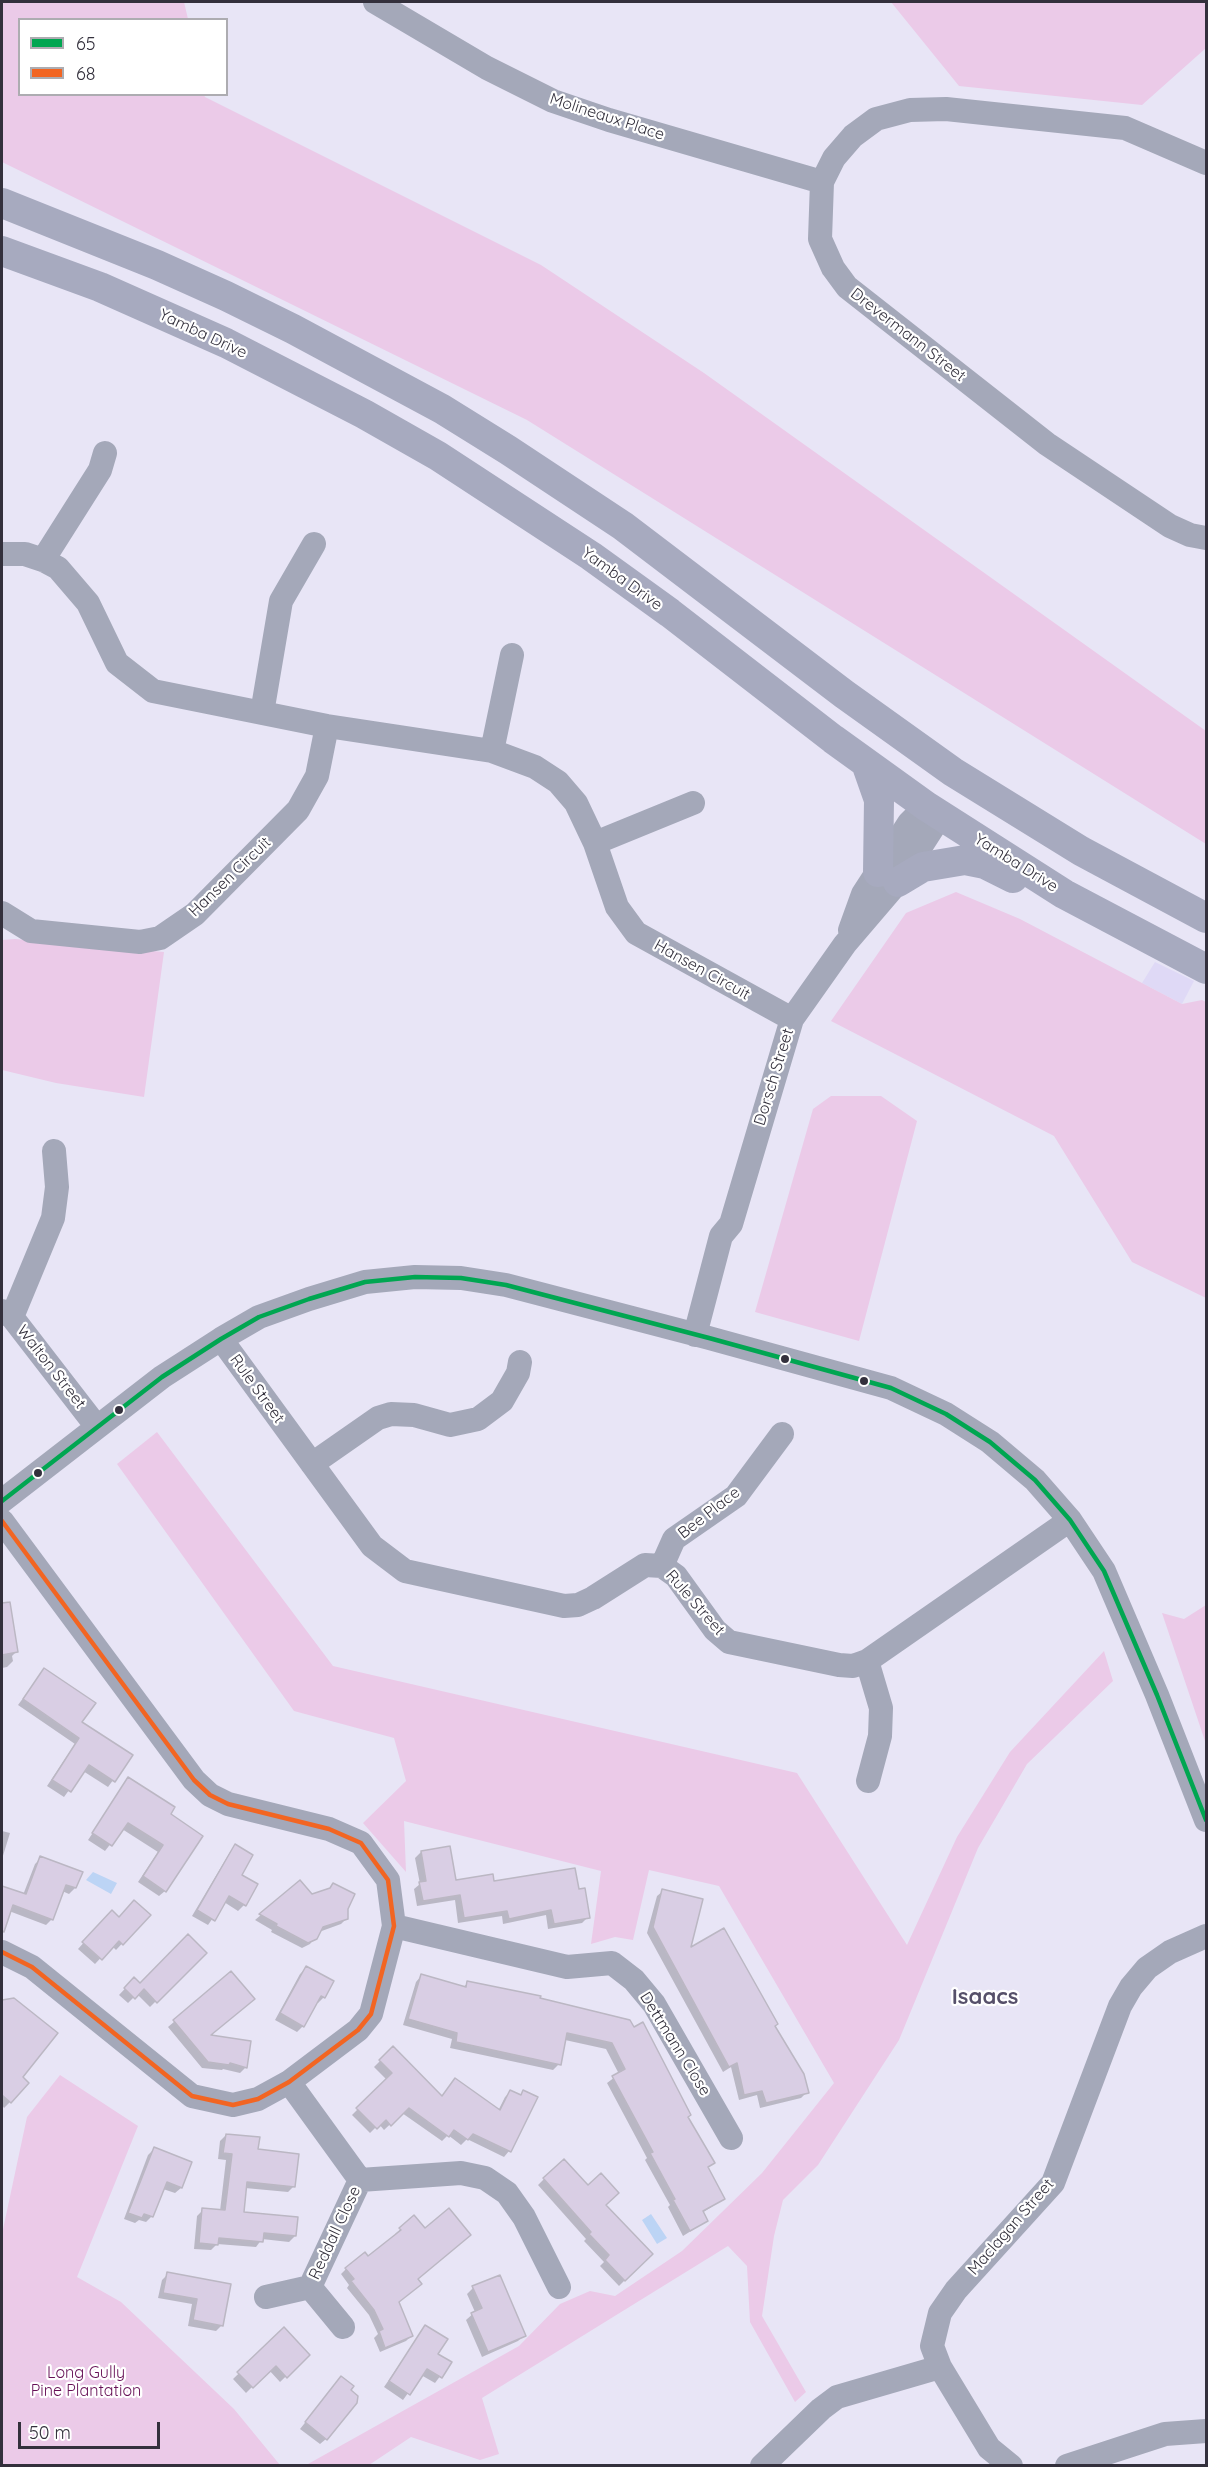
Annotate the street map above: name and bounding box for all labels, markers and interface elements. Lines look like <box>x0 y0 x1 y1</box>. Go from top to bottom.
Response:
legend <box>18 18 228 96</box>
text: 65 <box>76 32 96 55</box>
text: 68 <box>76 62 95 85</box>
street label: Molineaux Place <box>547 89 667 145</box>
street label: Drevermann Street <box>847 284 969 386</box>
street label: Yamba Drive <box>156 305 250 363</box>
street label: Yamba Drive <box>578 543 666 615</box>
street label: Yamba Drive <box>971 830 1061 896</box>
street label: Hansen Circuit <box>185 833 275 921</box>
street label: Hansen Circuit <box>651 936 753 1004</box>
street label: Dorsch Street <box>750 1026 798 1128</box>
street label: Walton Street <box>12 1321 90 1413</box>
street label: Rule Street <box>226 1351 288 1427</box>
unlabelled marker <box>779 1353 791 1365</box>
unlabelled marker <box>858 1375 870 1387</box>
unlabelled marker <box>113 1404 125 1416</box>
unlabelled marker <box>32 1467 44 1479</box>
street label: Bee Place <box>674 1483 744 1543</box>
street label: Rule Street <box>661 1566 729 1640</box>
district label: Isaacs <box>952 1984 1018 2010</box>
street label: Dettmann Close <box>635 1989 715 2099</box>
street label: Maclagan Street <box>964 2175 1058 2279</box>
street label: Reddall Close <box>305 2183 365 2283</box>
park label: Long Gully Pine Plantation <box>31 2363 141 2401</box>
scale bar <box>21 2410 164 2448</box>
text: 50 m <box>29 2421 71 2444</box>

